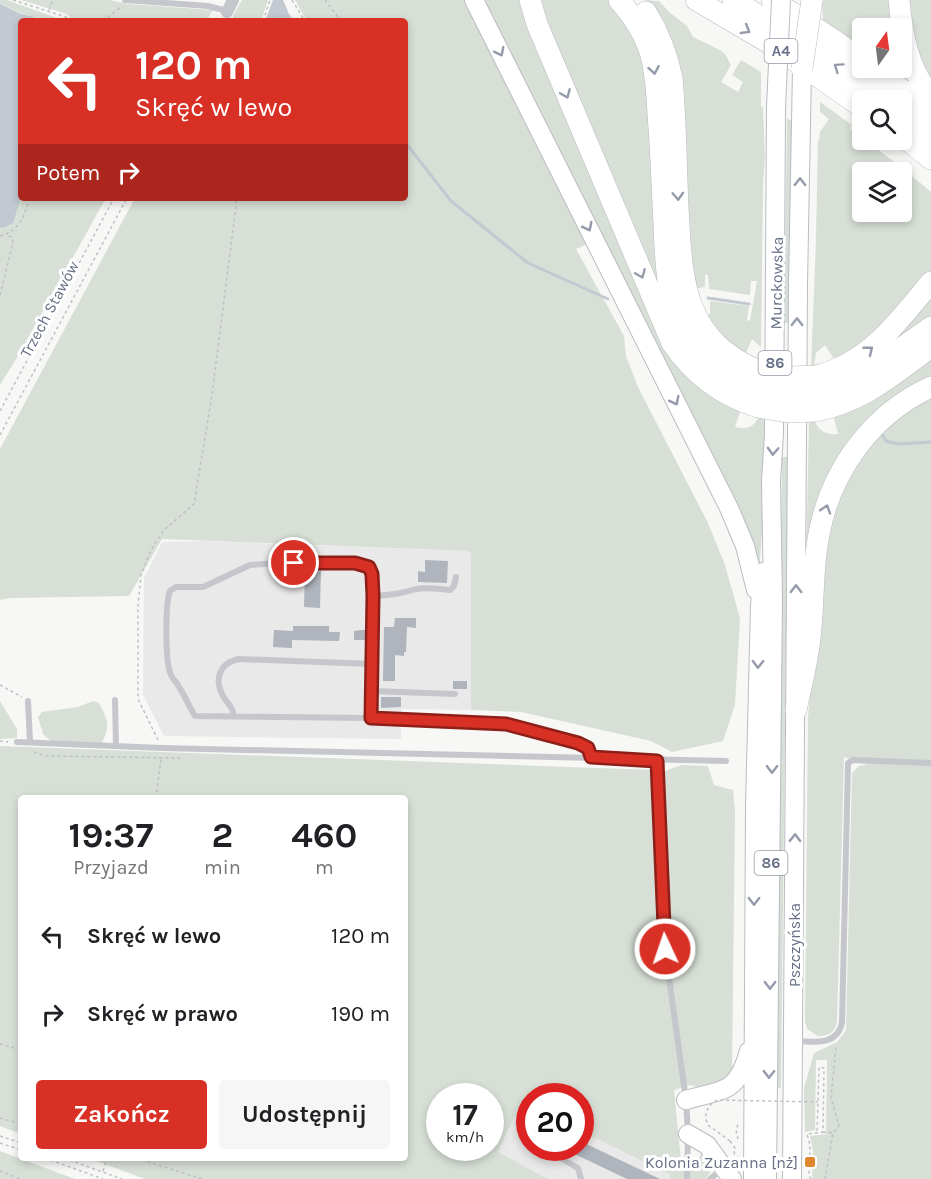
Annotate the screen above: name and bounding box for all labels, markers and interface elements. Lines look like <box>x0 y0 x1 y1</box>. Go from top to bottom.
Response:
north arrow <box>852 18 912 78</box>
map controls <box>852 18 912 222</box>
one-way arrow <box>740 23 750 34</box>
road number: A4 <box>764 39 798 63</box>
text: 120 m <box>135 40 252 90</box>
icon: left <box>36 42 114 120</box>
one-way arrow <box>493 46 505 57</box>
one-way arrow <box>833 63 844 74</box>
one-way arrow <box>647 65 660 75</box>
one-way arrow <box>559 87 571 98</box>
button: search <box>852 90 912 150</box>
text: Skręć w lewo <box>135 91 292 123</box>
icon: right <box>112 156 145 189</box>
text: Potem <box>36 160 100 186</box>
button: layers <box>852 162 912 222</box>
one-way arrow <box>794 178 806 187</box>
one-way arrow <box>671 192 684 201</box>
one-way arrow <box>581 220 592 231</box>
street label: Murckowska <box>766 236 787 330</box>
street label: Trzech Stawów <box>16 257 83 361</box>
one-way arrow <box>634 267 646 278</box>
one-way arrow <box>791 318 803 327</box>
one-way arrow <box>862 347 873 358</box>
road number: 86 <box>758 351 792 375</box>
one-way arrow <box>668 394 680 405</box>
one-way arrow <box>766 447 779 456</box>
one-way arrow <box>819 504 831 515</box>
pin <box>268 537 319 588</box>
icon: arrive <box>277 546 310 579</box>
one-way arrow <box>790 584 802 593</box>
one-way arrow <box>752 660 765 669</box>
one-way arrow <box>766 765 778 774</box>
text: 19:37 <box>69 814 153 856</box>
text: 2 <box>211 814 233 856</box>
text: 460 <box>291 814 357 856</box>
one-way arrow <box>789 834 801 843</box>
road number: 86 <box>754 851 788 875</box>
text: Przyjazd <box>73 856 149 879</box>
text: min <box>204 856 241 879</box>
text: m <box>315 856 334 879</box>
one-way arrow <box>748 897 760 906</box>
street label: Pszczyńska <box>785 903 804 987</box>
position arrow <box>633 917 697 981</box>
icon: left <box>36 920 69 953</box>
text: Skręć w lewo <box>87 923 221 949</box>
text: 120 m <box>331 923 390 949</box>
one-way arrow <box>764 981 776 990</box>
icon: right <box>36 998 69 1031</box>
text: Skręć w prawo <box>87 1001 238 1027</box>
text: 190 m <box>331 1001 390 1027</box>
one-way arrow <box>763 1070 775 1079</box>
button: Zakończ <box>36 1080 207 1149</box>
button: Udostępnij <box>219 1080 390 1149</box>
speed limit sign: 20 <box>516 1083 594 1161</box>
text: 17 <box>452 1097 478 1133</box>
text: km/h <box>446 1128 484 1146</box>
place label: Kolonia Zuzanna [nż] <box>645 1153 798 1172</box>
marker: Kolonia Zuzanna [nż] <box>803 1155 817 1169</box>

